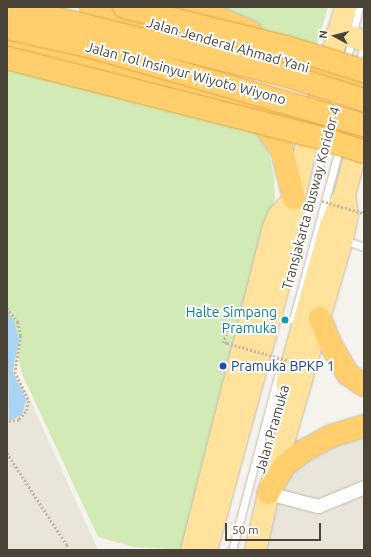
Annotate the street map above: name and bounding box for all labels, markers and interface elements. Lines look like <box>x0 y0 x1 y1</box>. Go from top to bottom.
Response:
street label: Jalan Jenderal Ahmad Yani <box>145 14 311 76</box>
north arrow <box>315 16 355 56</box>
text: N <box>317 30 330 39</box>
street label: Jalan Tol Insinyur Wiyoto Wiyono <box>84 38 288 108</box>
street label: Transjakarta Busway Koridor 4 <box>278 105 344 291</box>
place label: Halte Simpang Pramuka <box>186 304 277 336</box>
marker: Halte Simpang Pramuka <box>280 315 290 325</box>
place label: Pramuka BPKP 1 <box>231 358 335 374</box>
marker: Pramuka BPKP 1 <box>218 361 228 371</box>
street label: Jalan Pramuka <box>251 383 293 475</box>
scale bar <box>227 515 323 541</box>
text: 50 m <box>232 523 259 536</box>

